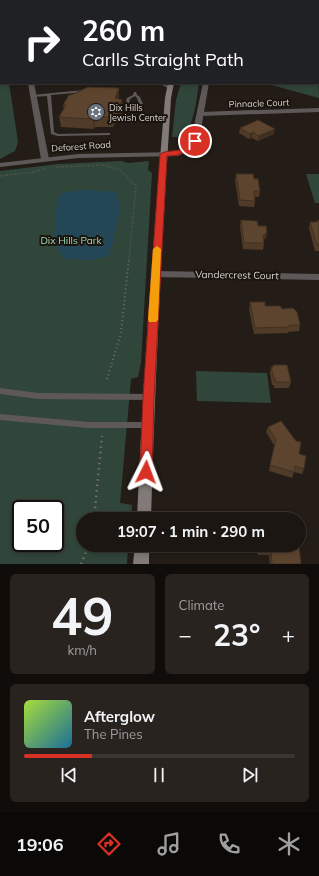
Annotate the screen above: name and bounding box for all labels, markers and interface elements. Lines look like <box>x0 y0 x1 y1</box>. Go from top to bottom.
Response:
text: 260 m <box>82 13 165 48</box>
icon: right <box>16 16 68 68</box>
text: Carlls Straight Path <box>82 48 244 71</box>
street label: Pinnacle Court <box>229 96 289 110</box>
synagogue icon: Dix Hills Jewish Center <box>86 102 106 122</box>
place label: Dix Hills Jewish Center <box>109 102 167 123</box>
pin <box>178 124 212 158</box>
icon: arrive <box>184 130 206 152</box>
street label: Deforest Road <box>51 138 111 154</box>
park label: Dix Hills Park <box>40 234 102 247</box>
street label: Vandercrest Court <box>195 268 279 282</box>
position arrow <box>125 451 167 493</box>
speed limit sign: 50 <box>12 500 64 552</box>
text: 19:07 · 1 min · 290 m <box>117 522 265 541</box>
text: 49 <box>51 583 113 648</box>
text: Climate <box>179 597 224 613</box>
text: 23° <box>213 616 260 654</box>
text: − <box>179 621 192 649</box>
text: + <box>282 621 295 649</box>
text: km/h <box>68 642 97 658</box>
text: Afterglow <box>84 707 155 726</box>
text: The Pines <box>84 726 143 742</box>
icon: previous <box>58 764 80 786</box>
icon: pause <box>148 764 170 786</box>
icon: next <box>239 764 261 786</box>
icon: directions <box>95 830 123 858</box>
icon: music <box>155 830 183 858</box>
icon: phone <box>215 830 243 858</box>
icon: climate <box>275 830 303 858</box>
text: 19:06 <box>16 833 64 856</box>

